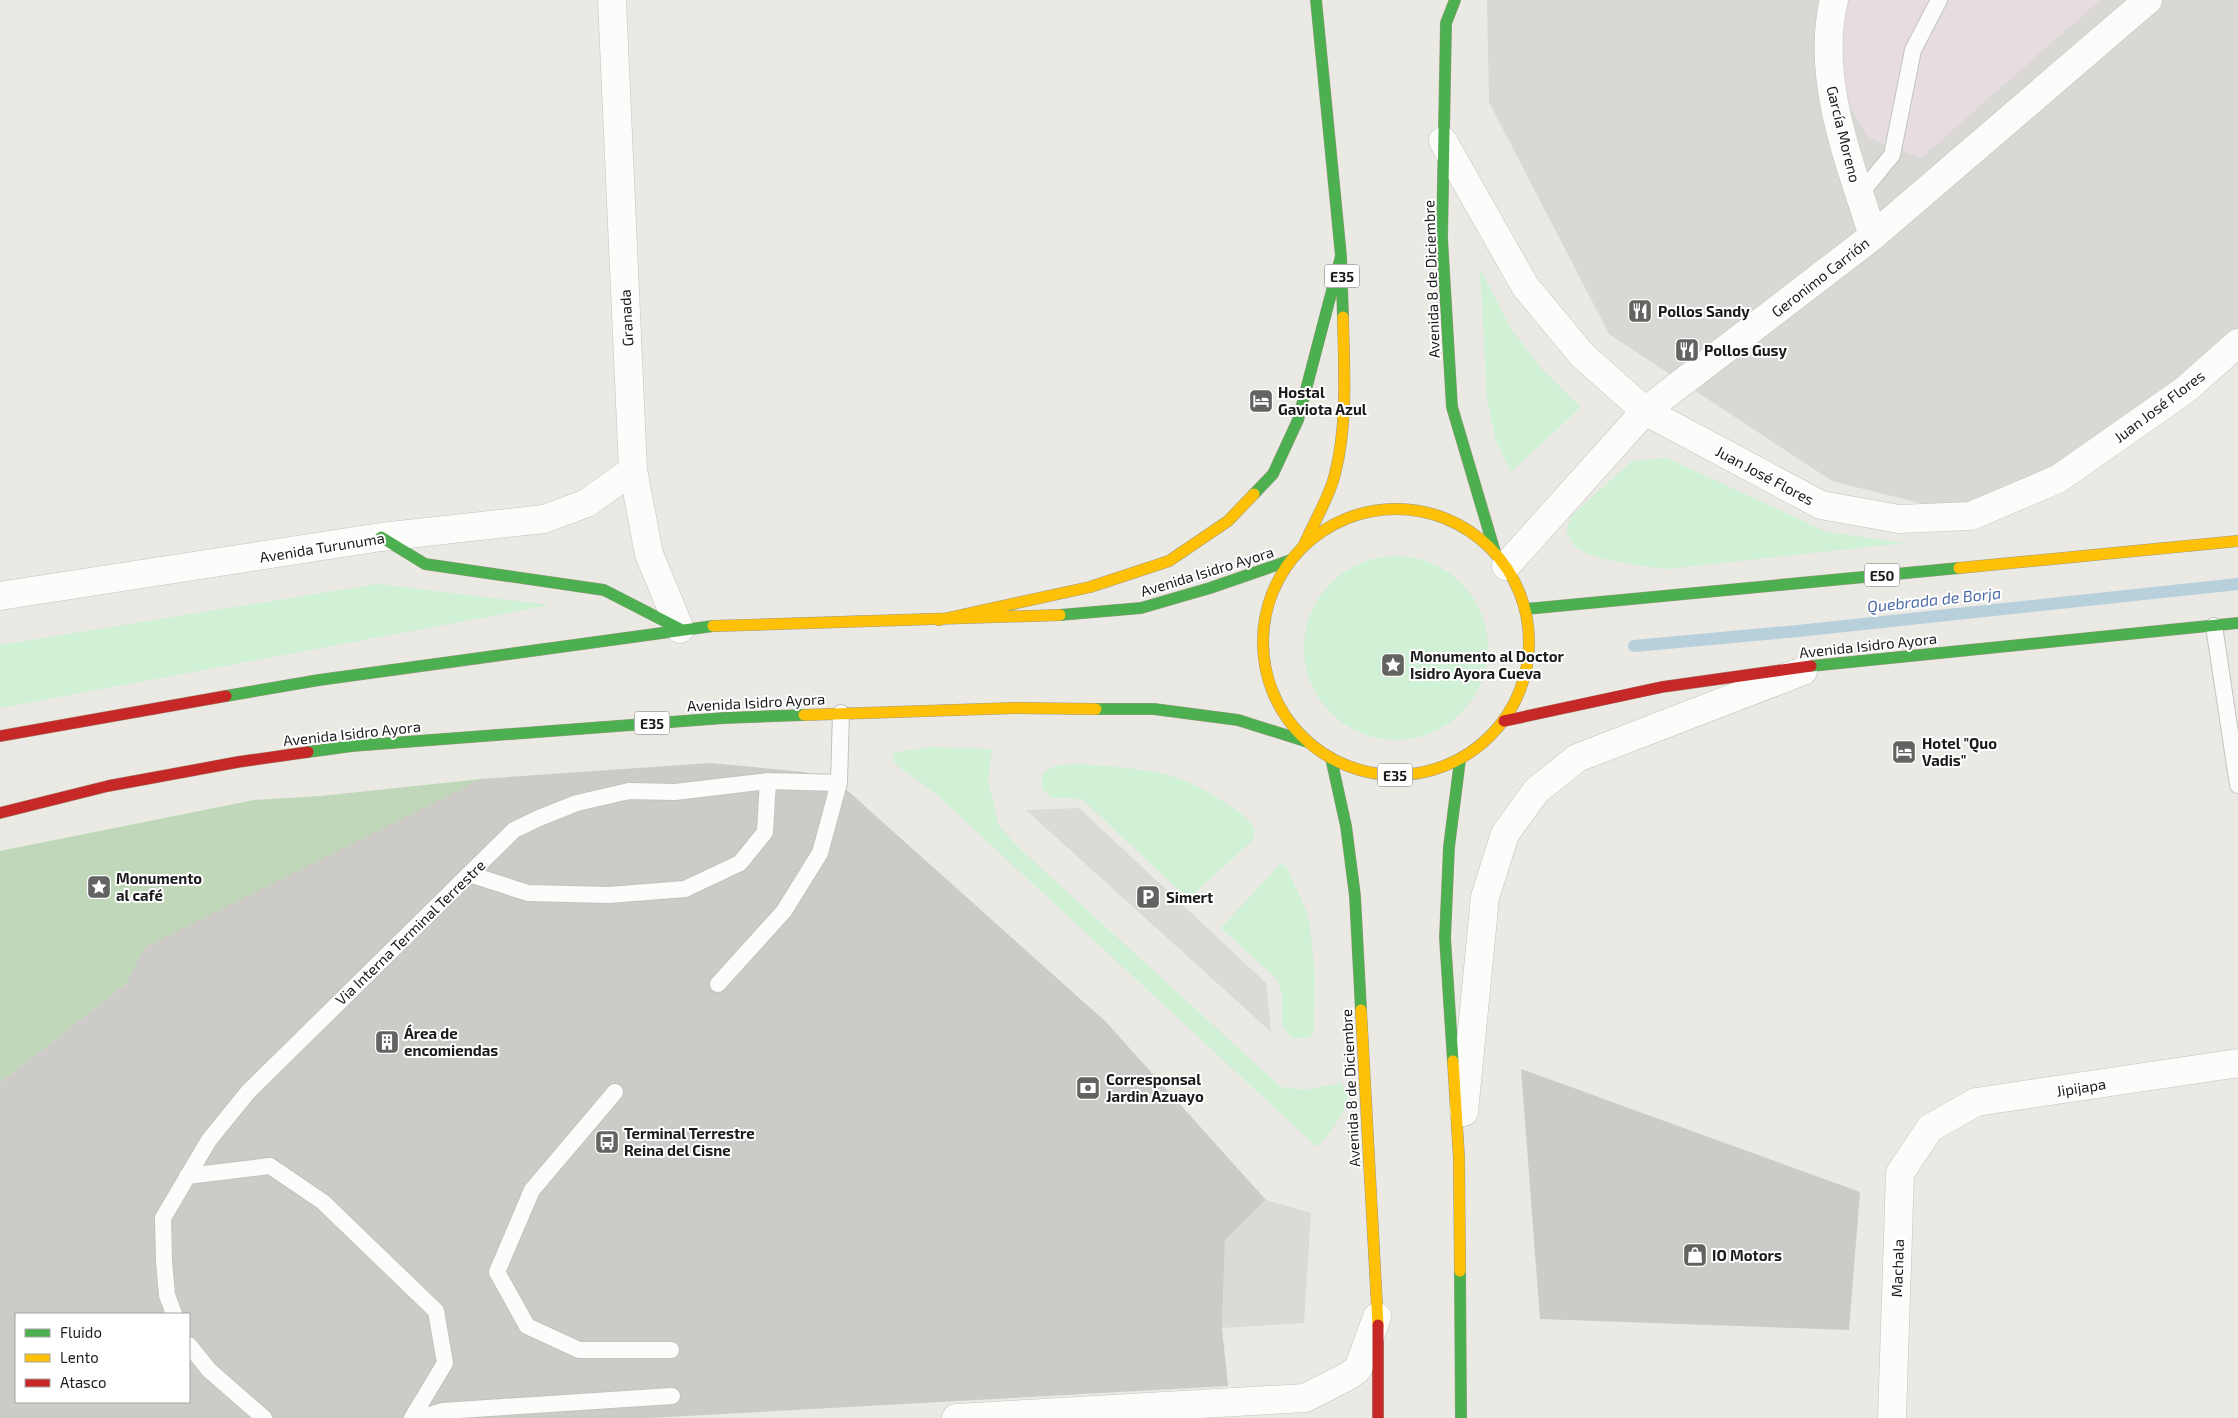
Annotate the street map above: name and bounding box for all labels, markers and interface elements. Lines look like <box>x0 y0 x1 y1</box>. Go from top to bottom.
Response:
street label: García Moreno <box>1823 84 1865 184</box>
street label: Avenida 8 de Diciembre <box>1419 200 1443 358</box>
street label: Geronimo Carrión <box>1768 233 1872 321</box>
road number: E35 <box>1324 264 1360 288</box>
street label: Granada <box>616 289 636 347</box>
restaurant icon: Pollos Sandy <box>1627 298 1653 324</box>
place label: Pollos Sandy <box>1658 302 1750 321</box>
restaurant icon: Pollos Gusy <box>1674 337 1700 363</box>
place label: Pollos Gusy <box>1704 341 1787 360</box>
street label: Juan José Flores <box>2110 366 2208 446</box>
place label: Hostal Gaviota Azul <box>1278 383 1367 418</box>
hotel icon: Hostal Gaviota Azul <box>1248 388 1274 414</box>
street label: Juan José Flores <box>1713 442 1817 508</box>
street label: Avenida Turunuma <box>258 528 386 566</box>
street label: Avenida Isidro Ayora <box>1138 542 1276 600</box>
road number: E50 <box>1864 564 1900 586</box>
water label: Quebrada de Borja <box>1866 583 2002 616</box>
street label: Avenida Isidro Ayora <box>1798 629 1938 661</box>
place label: Monumento al Doctor Isidro Ayora Cueva <box>1410 647 1565 683</box>
place icon: Monumento al Doctor Isidro Ayora Cueva <box>1380 652 1406 678</box>
street label: Avenida Isidro Ayora <box>686 689 826 715</box>
road number: E35 <box>634 711 670 734</box>
street label: Avenida Isidro Ayora <box>282 717 422 749</box>
place label: Hotel "Quo Vadis" <box>1922 734 1997 769</box>
hotel icon: Hotel "Quo Vadis" <box>1891 739 1917 765</box>
road number: E35 <box>1378 764 1412 786</box>
street label: Via Interna Terminal Terrestre <box>331 856 489 1008</box>
place label: Monumento al café <box>116 869 202 904</box>
place icon: Monumento al café <box>86 874 112 900</box>
parking icon: Simert <box>1135 884 1161 910</box>
place label: Simert <box>1166 888 1213 906</box>
street label: Avenida 8 de Diciembre <box>1337 1008 1363 1168</box>
place label: Área de encomiendas <box>404 1024 498 1059</box>
building icon: Área de encomiendas <box>374 1029 400 1055</box>
place label: Corresponsal Jardin Azuayo <box>1106 1070 1204 1106</box>
street label: Jipijapa <box>2055 1074 2107 1101</box>
bank icon: Corresponsal Jardin Azuayo <box>1075 1075 1101 1101</box>
place label: Terminal Terrestre Reina del Cisne <box>624 1124 755 1159</box>
bus stop icon: Terminal Terrestre Reina del Cisne <box>594 1129 620 1155</box>
street label: Machala <box>1887 1239 1907 1297</box>
shop icon: IO Motors <box>1682 1242 1708 1268</box>
place label: IO Motors <box>1712 1246 1782 1264</box>
legend <box>15 1313 190 1403</box>
text: Fluido <box>60 1323 102 1341</box>
text: Lento <box>60 1348 99 1366</box>
text: Atasco <box>60 1373 106 1391</box>

